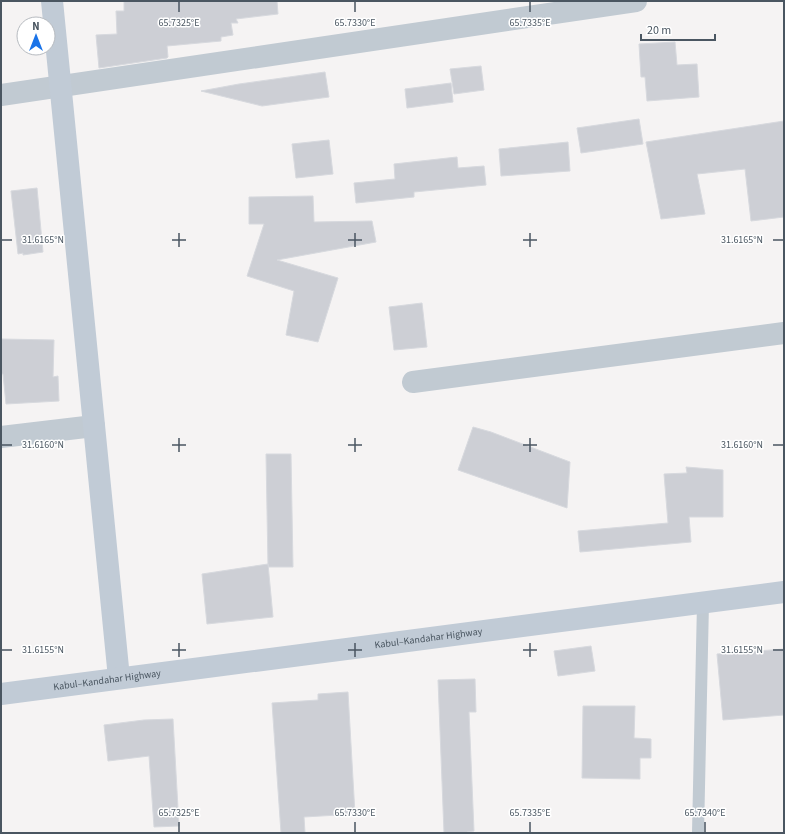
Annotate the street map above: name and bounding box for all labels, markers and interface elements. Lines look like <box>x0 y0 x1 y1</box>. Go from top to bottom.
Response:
north arrow <box>16 16 56 56</box>
text: 65.7325°E <box>159 16 199 30</box>
text: 65.7330°E <box>335 16 375 30</box>
text: 65.7335°E <box>510 16 550 30</box>
scale bar <box>641 16 715 42</box>
text: N <box>32 19 40 34</box>
text: 20 m <box>647 22 671 39</box>
text: 31.6165°N <box>22 233 64 247</box>
text: 31.6165°N <box>721 233 763 247</box>
text: 31.6160°N <box>22 438 64 452</box>
text: 31.6160°N <box>721 438 763 452</box>
street label: Kabul–Kandahar Highway <box>374 624 483 652</box>
text: 31.6155°N <box>22 643 64 657</box>
text: 31.6155°N <box>721 643 763 657</box>
street label: Kabul–Kandahar Highway <box>52 666 162 694</box>
text: 65.7325°E <box>159 806 199 820</box>
text: 65.7330°E <box>335 806 375 820</box>
text: 65.7335°E <box>510 806 550 820</box>
text: 65.7340°E <box>685 806 725 820</box>

